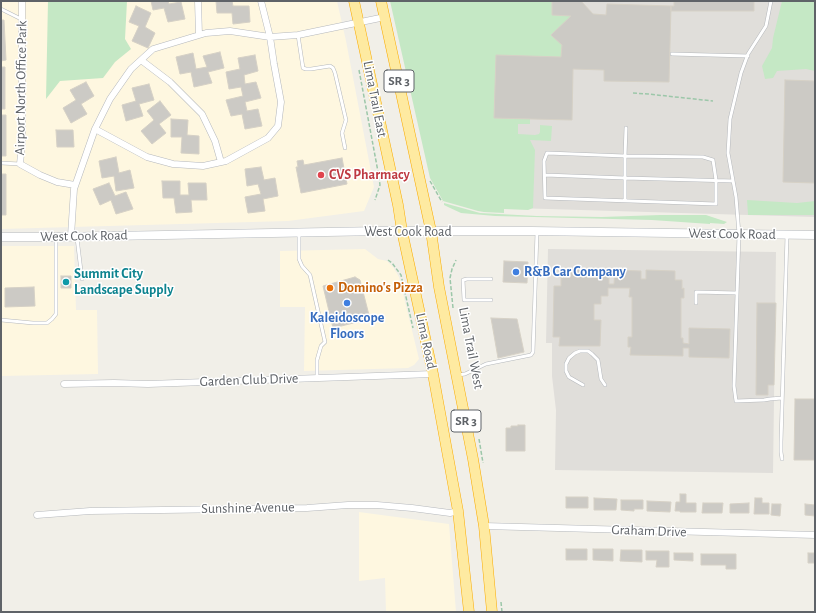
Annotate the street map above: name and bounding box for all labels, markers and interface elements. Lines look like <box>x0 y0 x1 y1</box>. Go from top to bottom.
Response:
street label: Airport North Office Park <box>11 20 31 156</box>
street label: Lima Trail East <box>359 59 391 139</box>
road number: SR 3 <box>384 70 414 92</box>
place label: CVS Pharmacy <box>329 167 410 183</box>
marker: CVS Pharmacy <box>316 170 326 180</box>
street label: West Cook Road <box>364 224 452 240</box>
street label: West Cook Road <box>688 225 776 243</box>
street label: West Cook Road <box>40 227 128 245</box>
place label: R&B Car Company <box>524 264 626 280</box>
place label: Summit City Landscape Supply <box>74 266 174 298</box>
marker: R&B Car Company <box>511 267 521 277</box>
marker: Summit City Landscape Supply <box>61 277 71 287</box>
place label: Domino's Pizza <box>338 280 423 296</box>
marker: Domino's Pizza <box>325 283 335 293</box>
marker: Kaleidoscope Floors <box>342 298 352 308</box>
street label: Lima Trail West <box>455 306 487 390</box>
place label: Kaleidoscope Floors <box>310 310 384 342</box>
street label: Lima Road <box>412 311 440 371</box>
street label: Garden Club Drive <box>199 370 299 390</box>
road number: SR 3 <box>451 410 481 432</box>
street label: Sunshine Avenue <box>201 499 295 517</box>
street label: Graham Drive <box>611 521 687 541</box>

